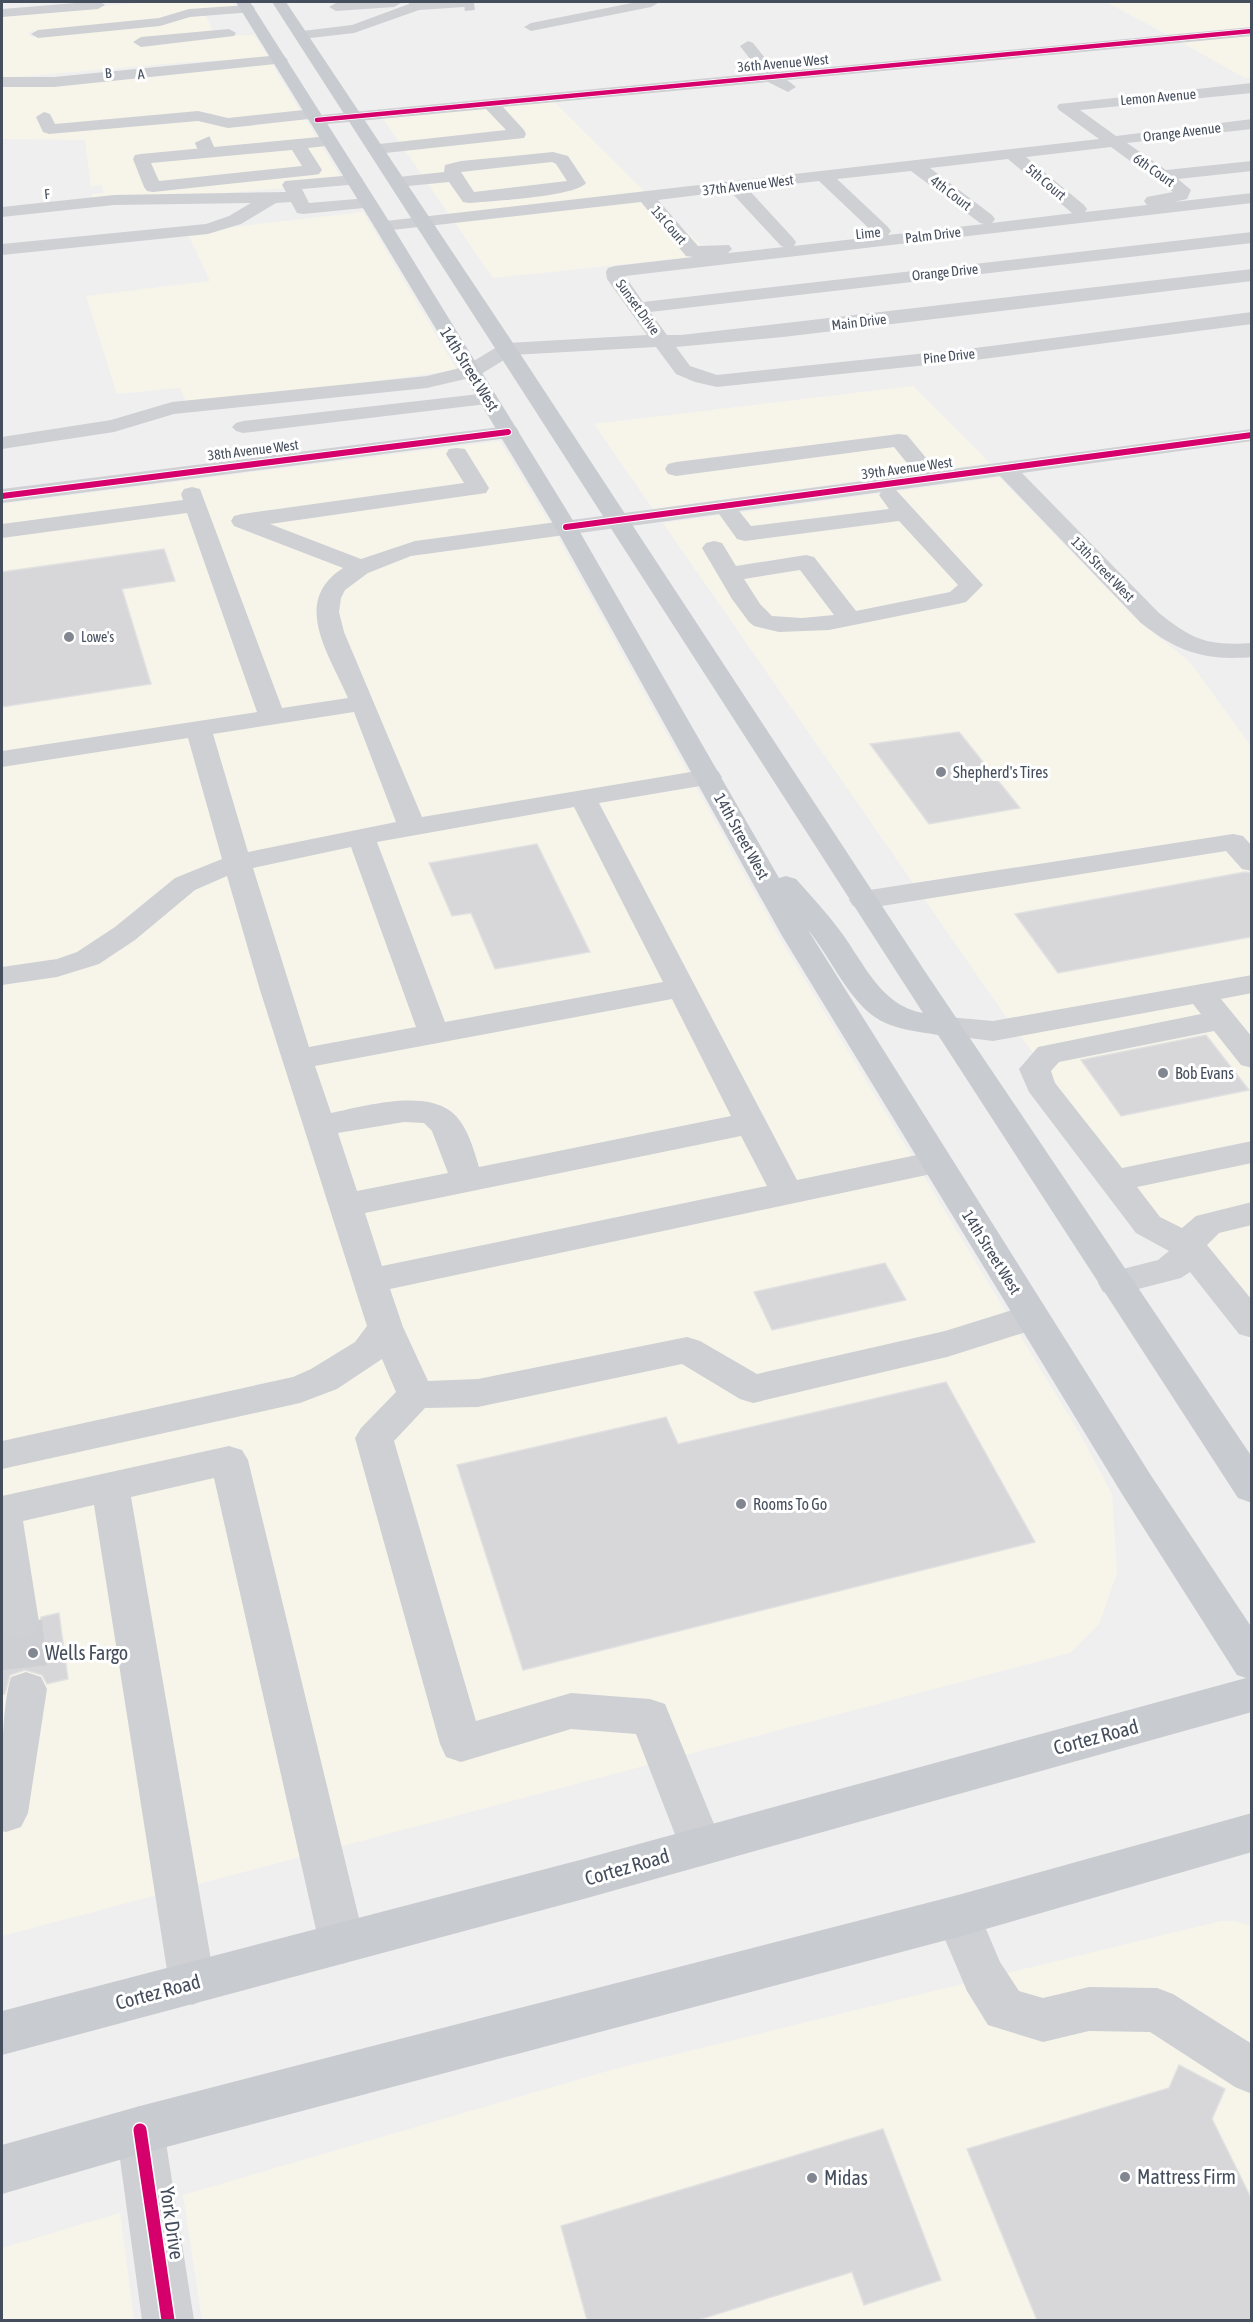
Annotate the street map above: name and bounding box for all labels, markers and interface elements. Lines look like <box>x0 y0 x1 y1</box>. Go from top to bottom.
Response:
street label: 36th Avenue West <box>737 51 829 75</box>
street label: B <box>104 65 112 81</box>
street label: A <box>137 66 145 82</box>
street label: Lemon Avenue <box>1119 86 1197 108</box>
street label: Orange Avenue <box>1142 119 1222 145</box>
street label: 6th Court <box>1130 150 1178 190</box>
street label: 5th Court <box>1023 161 1069 203</box>
street label: 37th Avenue West <box>702 171 794 199</box>
street label: 4th Court <box>927 172 975 214</box>
street label: F <box>43 186 51 202</box>
street label: 1st Court <box>648 203 690 247</box>
street label: Lime <box>855 224 881 242</box>
street label: Palm Drive <box>904 224 962 246</box>
street label: Orange Drive <box>911 261 979 283</box>
street label: Sunset Drive <box>613 276 663 338</box>
street label: Main Drive <box>831 311 887 333</box>
street label: 14th Street West <box>437 324 503 415</box>
street label: Pine Drive <box>922 345 976 367</box>
street label: 38th Avenue West <box>207 436 299 464</box>
street label: 39th Avenue West <box>861 454 953 482</box>
street label: 13th Street West <box>1068 533 1138 605</box>
place label: Lowe's <box>81 629 114 645</box>
marker: Lowe's <box>62 630 76 644</box>
place label: Shepherd's Tires <box>953 763 1048 782</box>
marker: Shepherd's Tires <box>934 765 948 779</box>
street label: 14th Street West <box>711 790 773 882</box>
place label: Bob Evans <box>1175 1064 1234 1082</box>
marker: Bob Evans <box>1156 1066 1170 1080</box>
street label: 14th Street West <box>959 1207 1025 1298</box>
place label: Rooms To Go <box>753 1495 827 1513</box>
marker: Rooms To Go <box>734 1497 748 1511</box>
place label: Wells Fargo <box>45 1641 128 1664</box>
marker: Wells Fargo <box>26 1646 40 1660</box>
street label: Cortez Road <box>1051 1714 1141 1759</box>
street label: Cortez Road <box>582 1843 672 1890</box>
street label: Cortez Road <box>113 1969 203 2014</box>
place label: Mattress Firm <box>1137 2165 1236 2188</box>
place label: Midas <box>824 2166 868 2189</box>
marker: Mattress Firm <box>1118 2170 1132 2184</box>
marker: Midas <box>805 2171 819 2185</box>
street label: York Drive <box>156 2185 189 2261</box>

